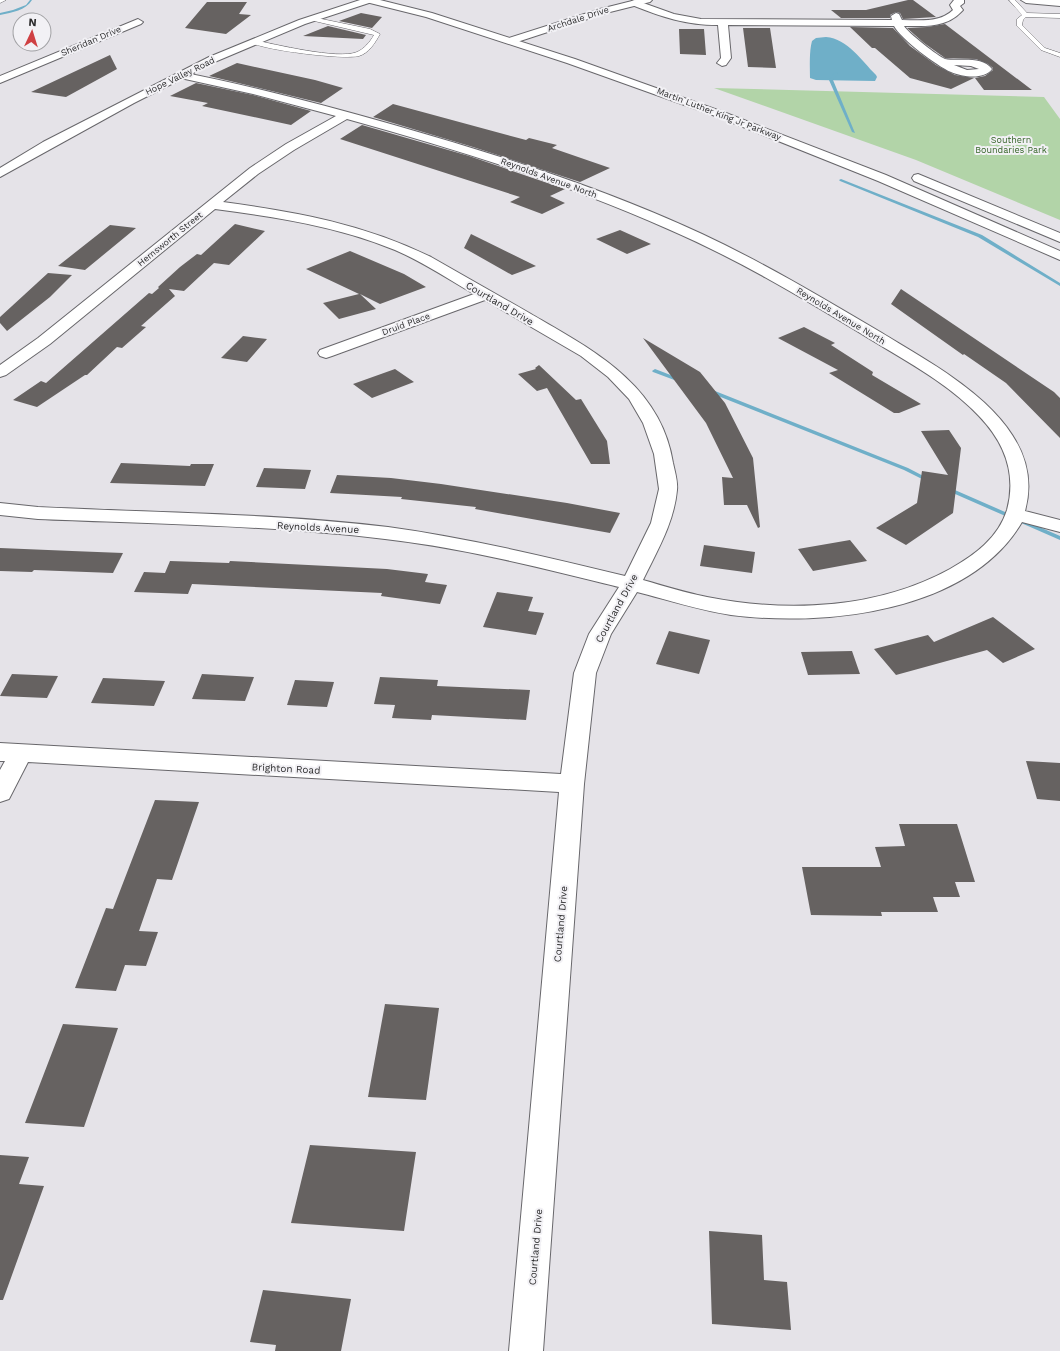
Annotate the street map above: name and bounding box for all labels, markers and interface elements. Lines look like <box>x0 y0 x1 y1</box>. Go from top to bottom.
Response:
street label: Archdale Drive <box>546 4 610 34</box>
north arrow <box>12 12 52 52</box>
text: N <box>28 16 37 29</box>
street label: Sheridan Drive <box>59 24 123 58</box>
street label: Hope Valley Road <box>144 55 216 97</box>
street label: Martin Luther King Jr Parkway <box>655 86 783 142</box>
park label: Southern Boundaries Park <box>975 135 1047 155</box>
street label: Reynolds Avenue North <box>499 156 599 200</box>
street label: Hemsworth Street <box>136 210 205 268</box>
street label: Courtland Drive <box>464 280 536 327</box>
street label: Reynolds Avenue North <box>795 285 887 347</box>
street label: Druid Place <box>381 311 431 337</box>
street label: Reynolds Avenue <box>277 520 360 535</box>
street label: Courtland Drive <box>593 572 640 644</box>
street label: Brighton Road <box>251 761 321 776</box>
street label: Courtland Drive <box>552 885 569 963</box>
street label: Courtland Drive <box>527 1208 544 1286</box>

